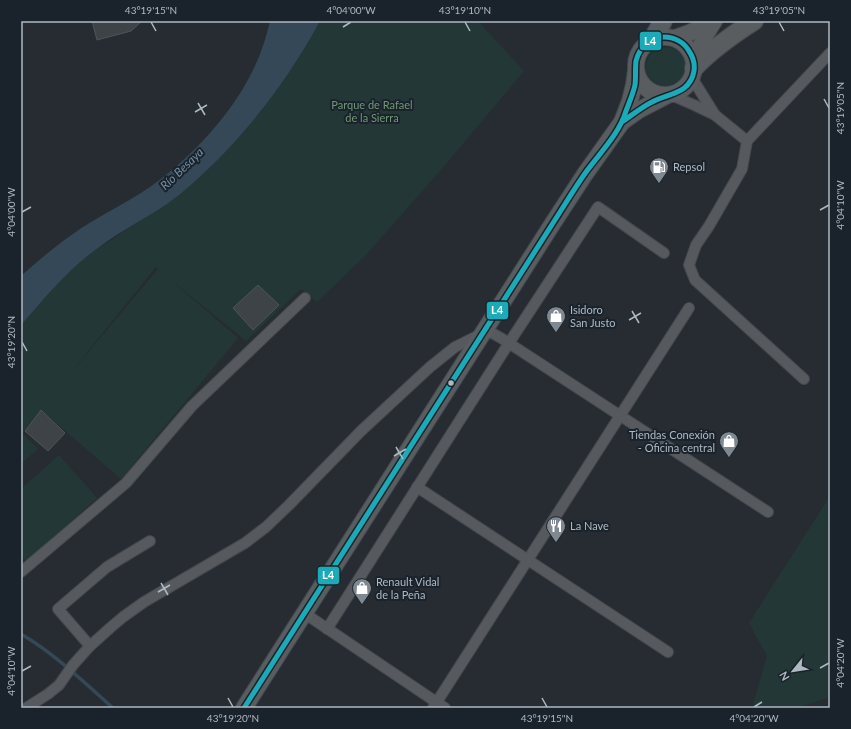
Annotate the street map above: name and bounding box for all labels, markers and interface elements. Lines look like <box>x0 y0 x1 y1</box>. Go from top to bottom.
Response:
text: 43°19'15"N <box>125 4 177 16</box>
text: 4°04'00"W <box>326 4 376 16</box>
text: 43°19'10"N <box>439 4 491 16</box>
text: 43°19'05"N <box>753 4 805 16</box>
line badge: L4 <box>639 31 662 51</box>
text: L4 <box>644 34 657 47</box>
text: 43°19'05"N <box>834 82 846 134</box>
park label: Parque de Rafael de la Sierra <box>331 98 413 124</box>
water label: Río Besaya <box>157 144 206 193</box>
fuel station icon: Repsol <box>648 156 670 184</box>
place label: Repsol <box>673 160 705 173</box>
text: 4°04'10"W <box>834 180 846 230</box>
text: 4°04'00"W <box>5 187 17 237</box>
line badge: L4 <box>486 301 509 320</box>
text: L4 <box>491 303 504 316</box>
place label: Isidoro San Justo <box>570 303 616 329</box>
shop icon: Isidoro San Justo <box>545 305 567 333</box>
text: 43°19'20"N <box>5 316 17 368</box>
unlabelled marker <box>446 378 456 388</box>
place label: Tiendas Conexión - Oficina central <box>629 428 715 454</box>
shop icon: Tiendas Conexión - Oficina central <box>718 430 740 458</box>
restaurant icon: La Nave <box>545 515 567 543</box>
place label: La Nave <box>570 519 609 532</box>
line badge: L4 <box>317 566 340 585</box>
text: L4 <box>322 568 335 581</box>
place label: Renault Vidal de la Peña <box>376 575 439 601</box>
shop icon: Renault Vidal de la Peña <box>351 577 373 605</box>
text: 4°04'20"W <box>834 638 846 688</box>
text: 4°04'10"W <box>5 646 17 696</box>
north arrow <box>773 651 813 691</box>
text: N <box>776 669 792 683</box>
text: 43°19'20"N <box>207 712 259 724</box>
text: 43°19'15"N <box>521 712 573 724</box>
text: 4°04'20"W <box>729 712 779 724</box>

